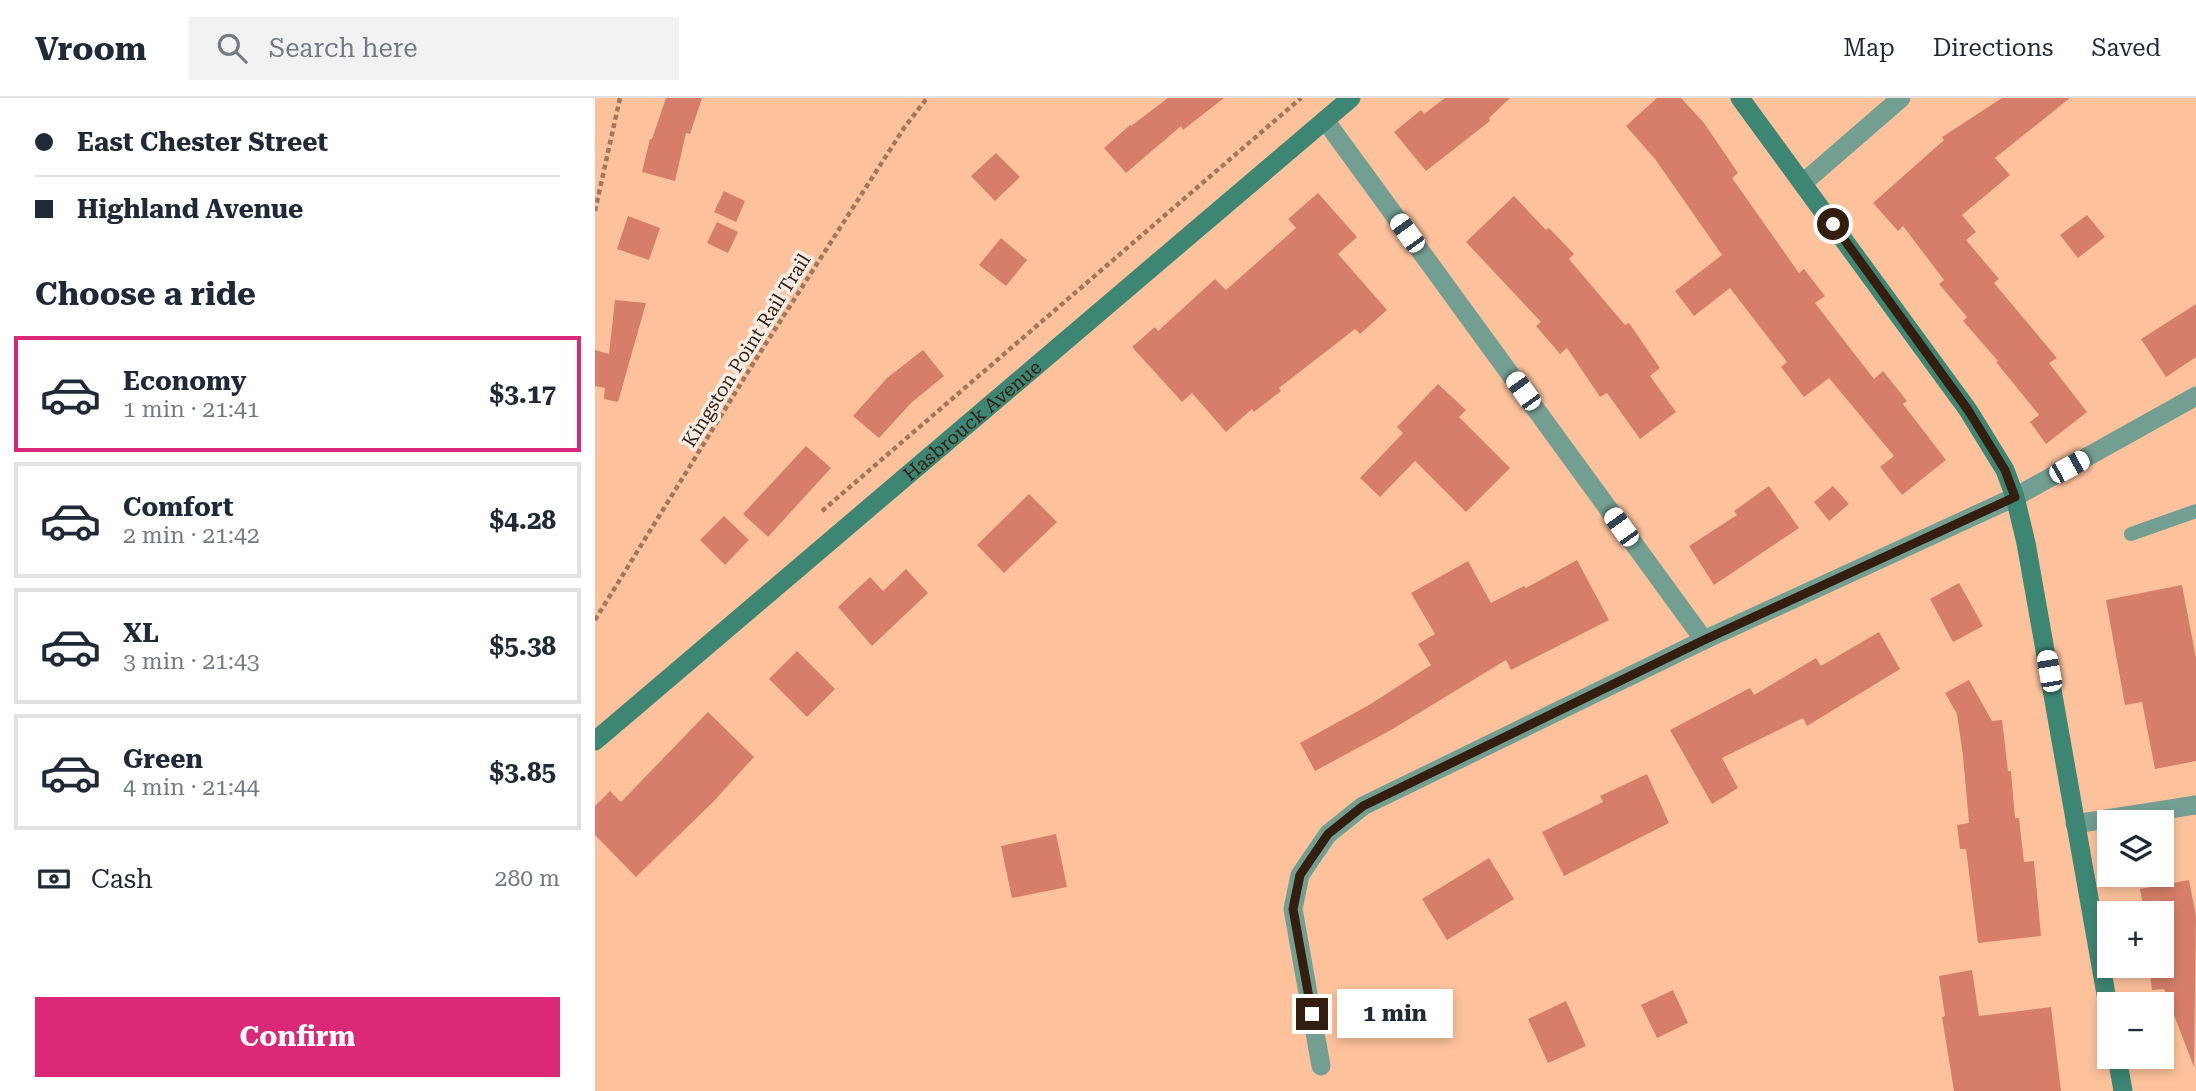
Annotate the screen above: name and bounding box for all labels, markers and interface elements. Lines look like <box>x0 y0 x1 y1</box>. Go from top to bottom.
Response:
search box <box>189 17 679 80</box>
text: Vroom <box>35 29 147 68</box>
icon: search <box>213 29 251 67</box>
text: Search here <box>269 33 418 63</box>
text: Map <box>1843 34 1895 62</box>
text: Directions <box>1933 34 2053 62</box>
text: Saved <box>2091 34 2161 62</box>
text: East Chester Street <box>77 127 328 157</box>
text: Highland Avenue <box>77 194 303 224</box>
route start <box>1817 208 1849 240</box>
car <box>1387 210 1428 256</box>
street label: Kingston Point Rail Trail <box>677 249 815 451</box>
text: Choose a ride <box>35 275 256 313</box>
street label: Hasbrouck Avenue <box>899 356 1046 486</box>
icon: car <box>39 363 102 426</box>
text: Economy <box>123 366 246 396</box>
car <box>1503 368 1544 414</box>
text: $3.17 <box>490 379 556 409</box>
text: 1 min · 21:41 <box>123 396 260 423</box>
car <box>2046 448 2093 486</box>
icon: car <box>39 489 102 552</box>
text: Comfort <box>123 492 233 522</box>
car <box>1601 504 1642 550</box>
text: $4.28 <box>490 505 556 535</box>
text: 2 min · 21:42 <box>123 522 260 549</box>
icon: car <box>39 615 102 678</box>
text: XL <box>123 618 159 648</box>
text: $5.38 <box>490 631 556 661</box>
text: 3 min · 21:43 <box>123 648 260 675</box>
car <box>2036 648 2063 694</box>
icon: car <box>39 741 102 804</box>
text: Green <box>123 744 203 774</box>
text: $3.85 <box>490 757 556 787</box>
text: 4 min · 21:44 <box>123 774 260 801</box>
map controls <box>2097 810 2174 1069</box>
button: layers <box>2097 810 2174 887</box>
icon: cash <box>35 860 73 898</box>
text: Cash <box>91 864 153 894</box>
text: 280 m <box>495 865 560 892</box>
button: + <box>2097 901 2174 978</box>
callout: 1 min <box>1337 990 1452 1038</box>
button: − <box>2097 992 2174 1069</box>
button: Confirm <box>35 997 560 1077</box>
route end <box>1296 998 1328 1030</box>
text: 1 min <box>1363 1000 1427 1027</box>

